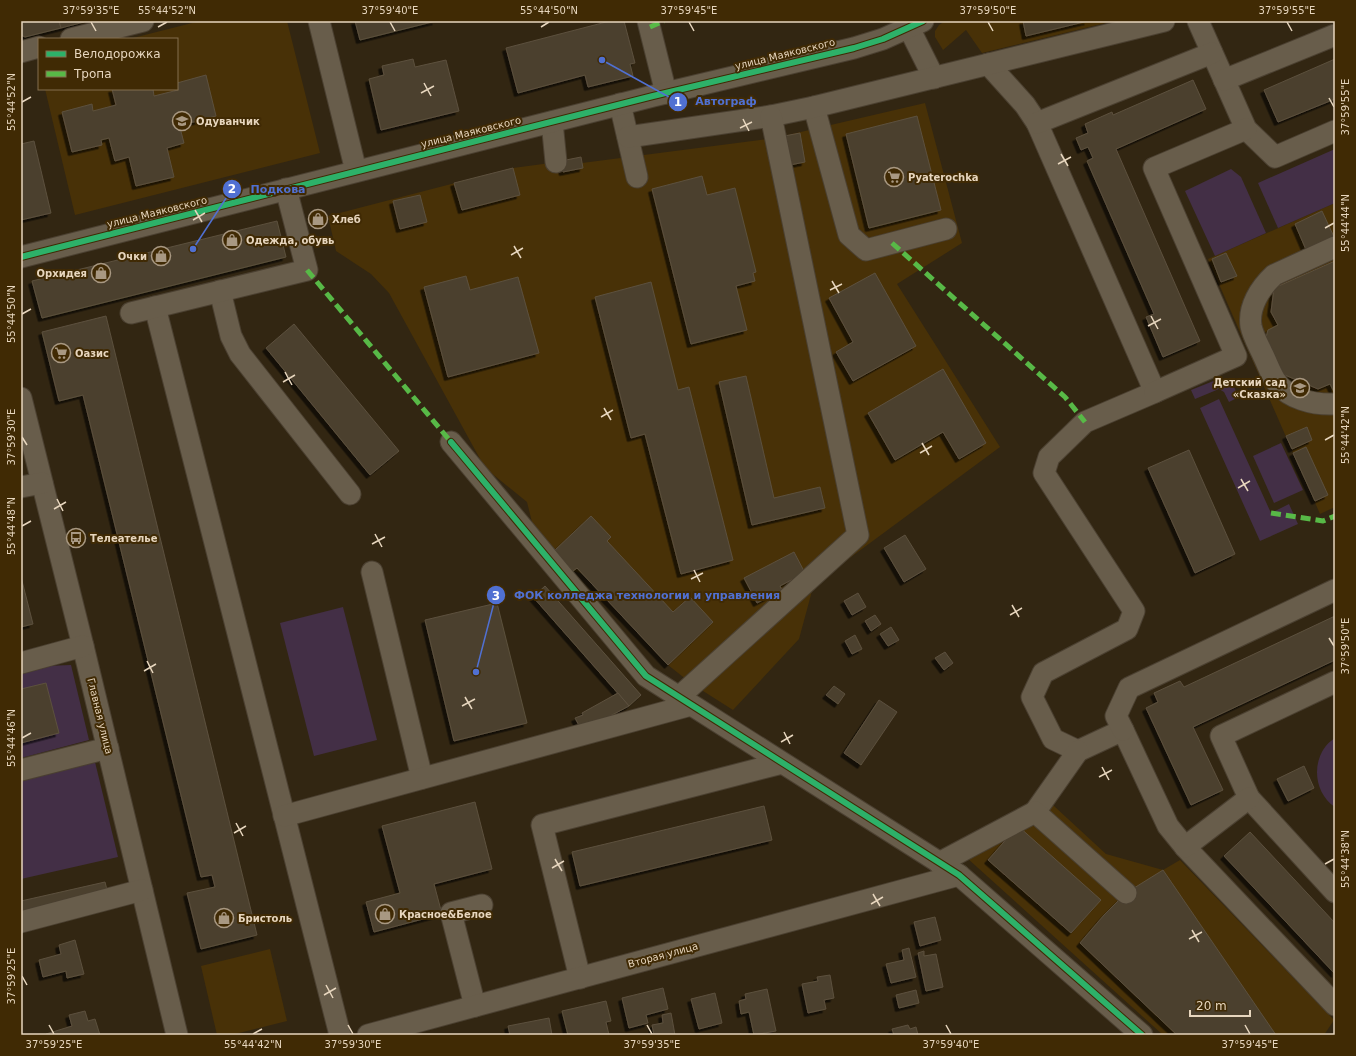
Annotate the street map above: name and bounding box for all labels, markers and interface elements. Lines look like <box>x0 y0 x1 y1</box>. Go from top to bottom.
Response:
text: 37°59'35"E <box>63 5 119 16</box>
text: 55°44'52"N <box>138 5 196 16</box>
text: 37°59'40"E <box>362 5 418 16</box>
text: 55°44'50"N <box>520 5 578 16</box>
text: 37°59'45"E <box>661 5 717 16</box>
text: 37°59'50"E <box>960 5 1016 16</box>
text: 37°59'55"E <box>1259 5 1315 16</box>
street label: улица Маяковского <box>734 36 836 72</box>
legend <box>38 38 178 90</box>
text: Велодорожка <box>74 47 161 61</box>
text: Тропа <box>73 67 112 81</box>
text: 55°44'52"N <box>6 73 17 131</box>
text: 37°59'55"E <box>1340 79 1351 135</box>
callout: Автограф <box>668 90 765 113</box>
text: 1 <box>674 95 682 109</box>
text: Автограф <box>695 95 757 108</box>
school or university icon: Одуванчик <box>171 110 193 132</box>
street label: улица Маяковского <box>420 114 522 150</box>
place label: Одуванчик <box>196 116 260 127</box>
supermarket icon: Pyaterochka <box>883 166 905 188</box>
place label: Pyaterochka <box>908 172 979 183</box>
callout: Подкова <box>222 178 313 201</box>
text: 2 <box>228 182 236 196</box>
text: Подкова <box>250 183 306 196</box>
street label: улица Маяковского <box>106 194 208 230</box>
text: 55°44'44"N <box>1340 194 1351 252</box>
shop icon: Хлеб <box>307 208 329 230</box>
place label: Хлеб <box>332 214 361 225</box>
shop icon: Одежда, обувь <box>221 229 243 251</box>
place label: Одежда, обувь <box>246 235 334 246</box>
shop icon: Очки <box>150 245 172 267</box>
place label: Очки <box>118 251 147 262</box>
shop icon: Орхидея <box>90 262 112 284</box>
place label: Орхидея <box>37 268 87 279</box>
text: 55°44'50"N <box>6 285 17 343</box>
supermarket icon: Оазис <box>50 342 72 364</box>
place label: Оазис <box>75 348 109 359</box>
place label: Детский сад «Сказка» <box>1214 377 1286 400</box>
school or university icon: Детский сад «Сказка» <box>1289 377 1311 399</box>
text: 55°44'42"N <box>1340 406 1351 464</box>
text: 37°59'30"E <box>6 409 17 465</box>
text: 55°44'48"N <box>6 497 17 555</box>
bus stop icon: Телеателье <box>65 527 87 549</box>
place label: Телеателье <box>90 533 158 544</box>
callout: ФОК колледжа технологии и управления <box>486 584 788 607</box>
text: 3 <box>492 589 500 603</box>
text: ФОК колледжа технологии и управления <box>514 589 780 602</box>
text: 37°59'50"E <box>1340 618 1351 674</box>
street label: Главная улица <box>85 677 115 755</box>
text: 55°44'46"N <box>6 709 17 767</box>
text: 55°44'38"N <box>1340 830 1351 888</box>
shop icon: Красное&Белое <box>374 903 396 925</box>
shop icon: Бристоль <box>213 907 235 929</box>
place label: Красное&Белое <box>399 909 492 920</box>
place label: Бристоль <box>238 913 292 924</box>
street label: Вторая улица <box>627 940 699 970</box>
text: 37°59'25"E <box>6 948 17 1004</box>
scale bar <box>1190 992 1250 1018</box>
text: 20 m <box>1196 999 1227 1013</box>
text: 37°59'25"E <box>26 1039 82 1050</box>
text: 55°44'42"N <box>224 1039 282 1050</box>
text: 37°59'30"E <box>325 1039 381 1050</box>
text: 37°59'35"E <box>624 1039 680 1050</box>
text: 37°59'40"E <box>923 1039 979 1050</box>
text: 37°59'45"E <box>1222 1039 1278 1050</box>

